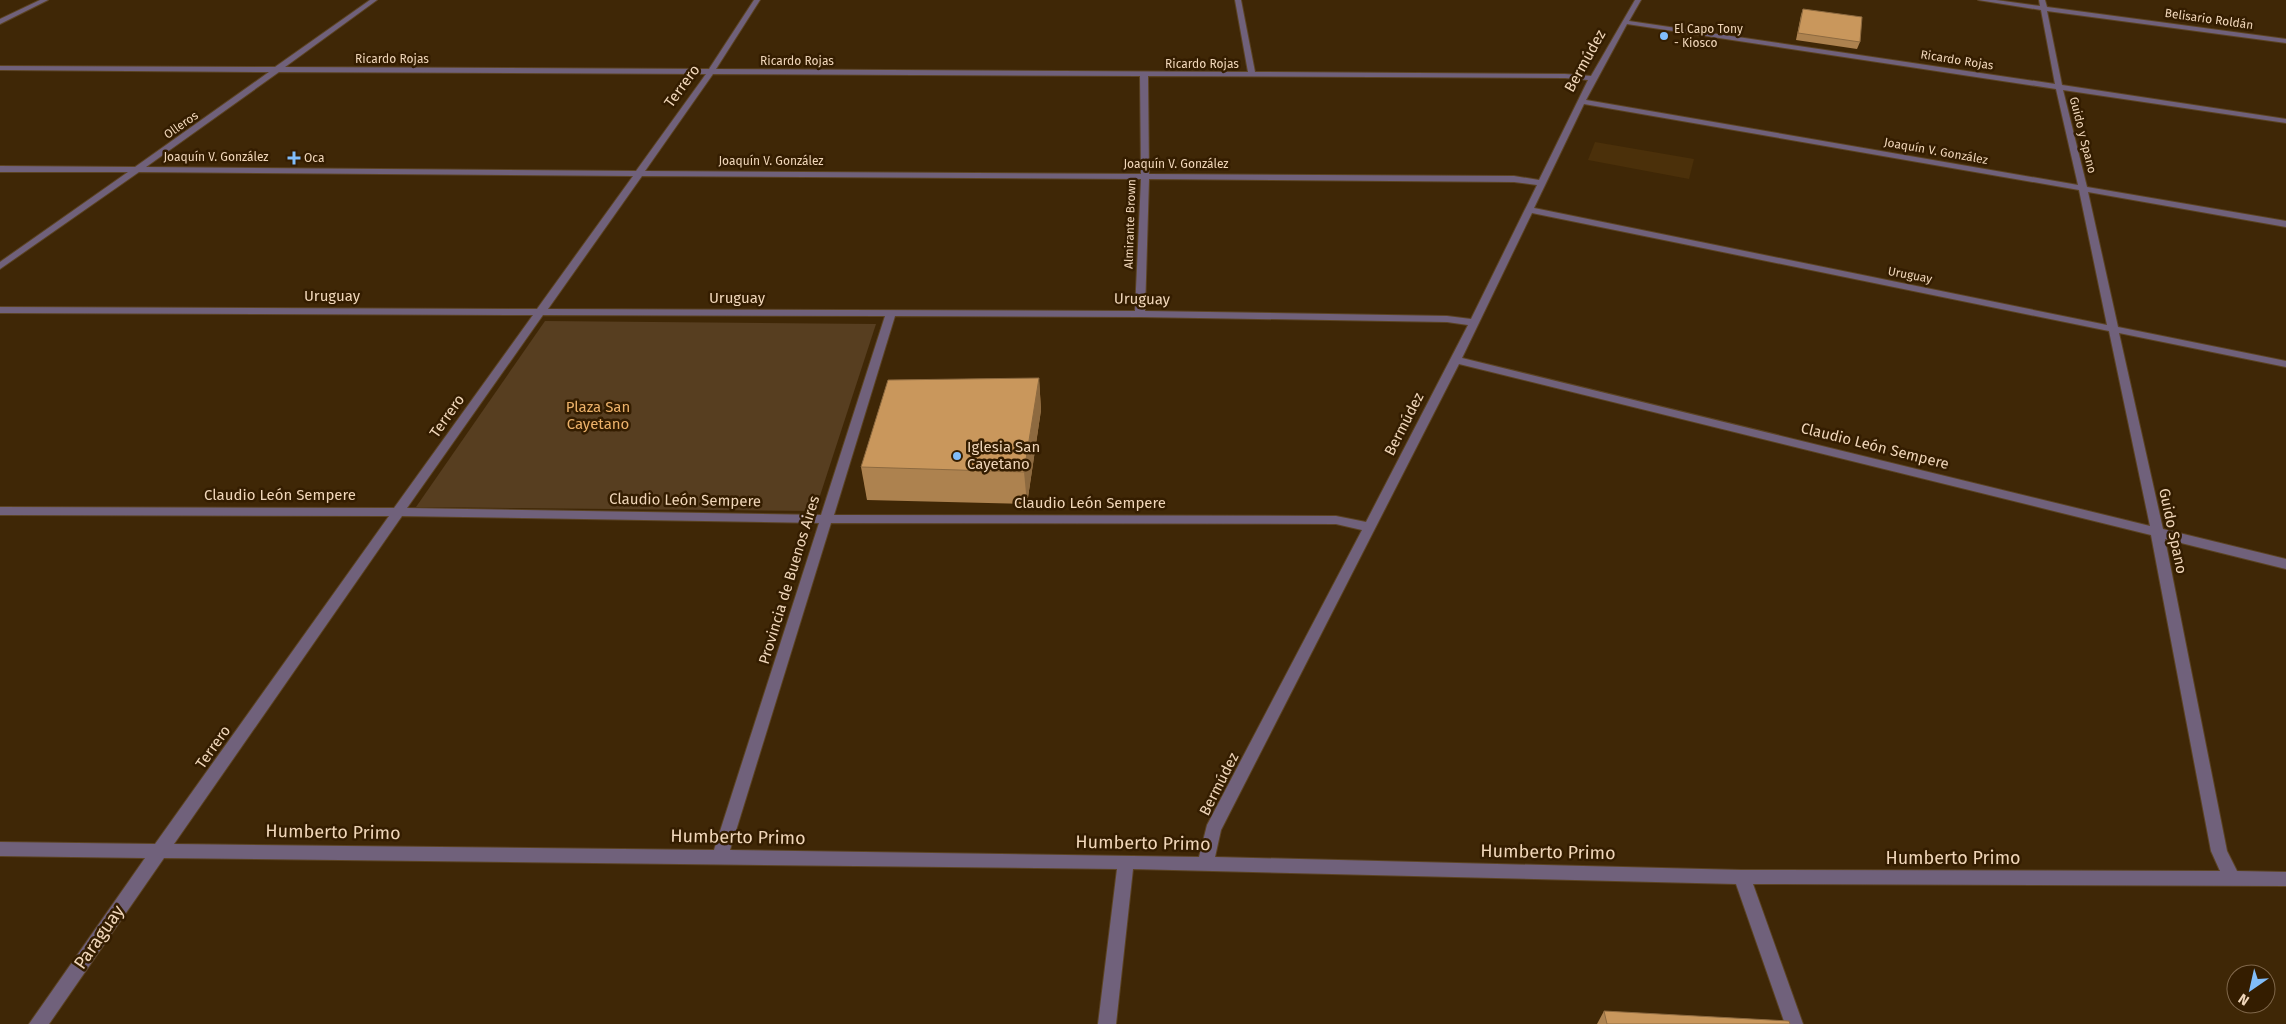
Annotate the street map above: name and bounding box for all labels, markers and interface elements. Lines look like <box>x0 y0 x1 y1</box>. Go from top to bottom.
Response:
street label: Belisario Roldán <box>2164 6 2254 32</box>
place label: El Capo Tony - Kiosco <box>1674 22 1743 50</box>
street label: Bermúdez <box>1561 26 1610 95</box>
marker: El Capo Tony - Kiosco <box>1658 30 1670 42</box>
street label: Ricardo Rojas <box>1919 47 1995 73</box>
street label: Ricardo Rojas <box>355 52 429 66</box>
street label: Ricardo Rojas <box>760 54 834 68</box>
street label: Ricardo Rojas <box>1165 57 1239 71</box>
street label: Terrero <box>660 61 704 111</box>
street label: Guido y Spano <box>2067 95 2099 175</box>
street label: Olleros <box>161 108 201 142</box>
street label: Joaquín V. González <box>1883 135 1989 167</box>
street label: Joaquín V. González <box>163 150 269 164</box>
place label: Oca <box>304 151 324 165</box>
marker: Oca <box>288 152 300 164</box>
street label: Joaquín V. González <box>718 154 824 168</box>
street label: Joaquín V. González <box>1123 157 1229 171</box>
street label: Almirante Brown <box>1121 179 1139 269</box>
street label: Uruguay <box>1887 264 1933 286</box>
street label: Uruguay <box>304 287 361 305</box>
street label: Uruguay <box>709 289 766 307</box>
street label: Uruguay <box>1114 290 1171 308</box>
street label: Bermúdez <box>1380 389 1428 458</box>
street label: Terrero <box>426 391 468 441</box>
park label: Plaza San Cayetano <box>566 398 630 433</box>
street label: Claudio León Sempere <box>1799 419 1951 473</box>
place label: Iglesia San Cayetano <box>967 438 1040 473</box>
marker: Iglesia San Cayetano <box>951 450 963 462</box>
street label: Claudio León Sempere <box>204 486 356 504</box>
street label: Guido Spano <box>2155 487 2191 575</box>
street label: Claudio León Sempere <box>609 490 761 510</box>
street label: Provincia de Buenos Aires <box>755 493 823 667</box>
street label: Claudio León Sempere <box>1014 494 1166 512</box>
street label: Terrero <box>192 722 234 772</box>
street label: Bermúdez <box>1195 749 1243 818</box>
street label: Humberto Primo <box>265 820 401 844</box>
street label: Humberto Primo <box>670 825 806 849</box>
street label: Humberto Primo <box>1075 831 1211 855</box>
street label: Humberto Primo <box>1480 840 1616 864</box>
street label: Humberto Primo <box>1885 847 2021 869</box>
street label: Paraguay <box>69 901 129 973</box>
north arrow <box>2226 964 2276 1014</box>
text: N <box>2235 990 2253 1009</box>

